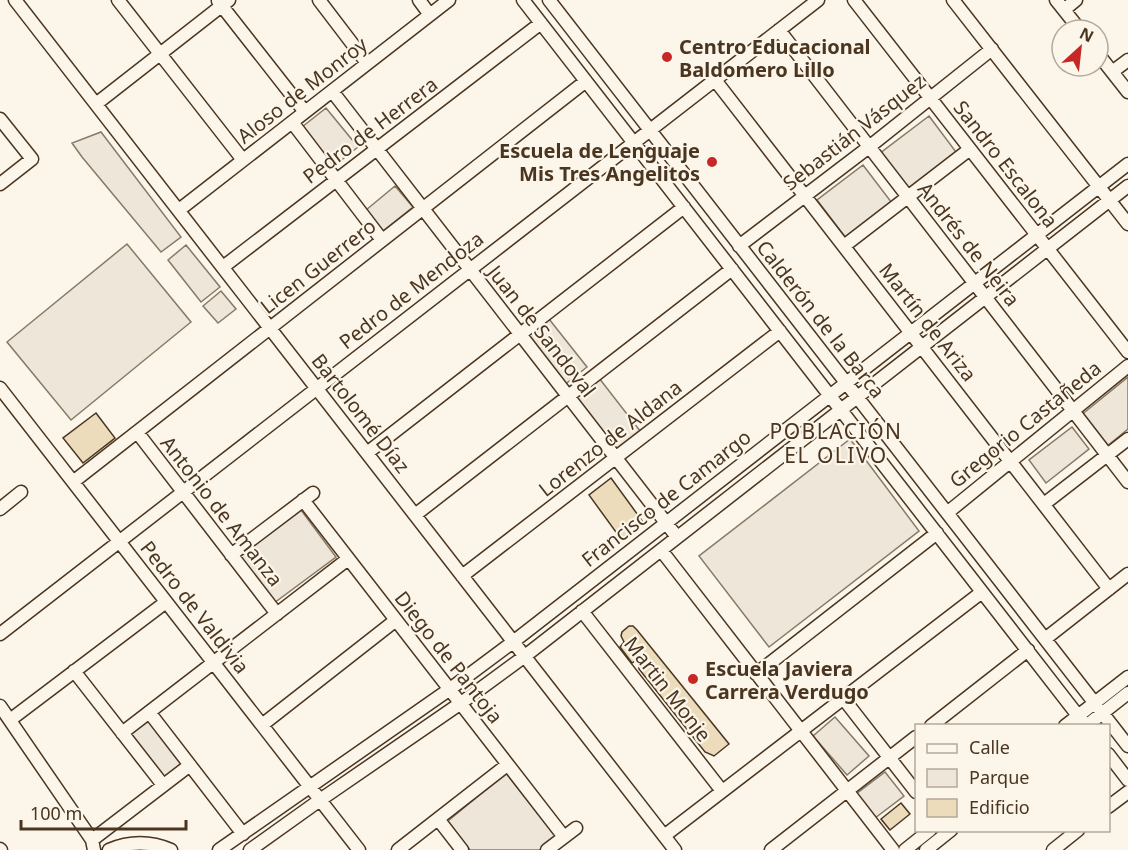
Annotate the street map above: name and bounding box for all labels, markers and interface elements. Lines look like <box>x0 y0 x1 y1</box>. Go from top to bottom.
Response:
north arrow <box>1050 18 1110 78</box>
text: N <box>1076 22 1098 47</box>
street label: Aloso de Monroy <box>231 30 373 149</box>
place label: Centro Educacional Baldomero Lillo <box>679 33 871 83</box>
marker: Centro Educacional Baldomero Lillo <box>660 50 674 64</box>
street label: Sebastián Vásquez <box>777 68 931 196</box>
street label: Pedro de Herrera <box>297 70 443 190</box>
street label: Sandro Escalona <box>948 95 1064 233</box>
place label: Escuela de Lenguaje Mis Tres Angelitos <box>499 137 700 187</box>
marker: Escuela de Lenguaje Mis Tres Angelitos <box>705 155 719 169</box>
street label: Andrés de Neira <box>912 176 1026 312</box>
street label: Licen Guerrero <box>255 212 381 320</box>
street label: Pedro de Mendoza <box>333 225 489 355</box>
street label: Calderón de la Barca <box>751 234 891 404</box>
street label: Martín de Ariza <box>873 257 983 387</box>
street label: Juan de Sandoval <box>481 258 602 403</box>
street label: Bartolomé Díaz <box>306 348 416 478</box>
street label: Gregorio Castañeda <box>944 354 1106 494</box>
street label: Lorenzo de Aldana <box>533 374 687 502</box>
district label: POBLACIÓN EL OLIVO <box>769 417 903 469</box>
street label: Francisco de Camargo <box>576 423 756 573</box>
street label: Antonio de Amanza <box>155 430 289 592</box>
street label: Pedro de Valdivia <box>135 535 255 679</box>
street label: Diego de Pantoja <box>389 585 509 729</box>
street label: Martin Monje <box>618 631 718 747</box>
place label: Escuela Javiera Carrera Verdugo <box>705 655 869 705</box>
marker: Escuela Javiera Carrera Verdugo <box>686 672 700 686</box>
legend <box>915 724 1110 832</box>
text: Calle <box>969 735 1010 759</box>
text: Parque <box>969 765 1029 789</box>
scale bar <box>21 793 186 831</box>
text: Edificio <box>969 795 1030 819</box>
text: 100 m <box>30 801 82 825</box>

